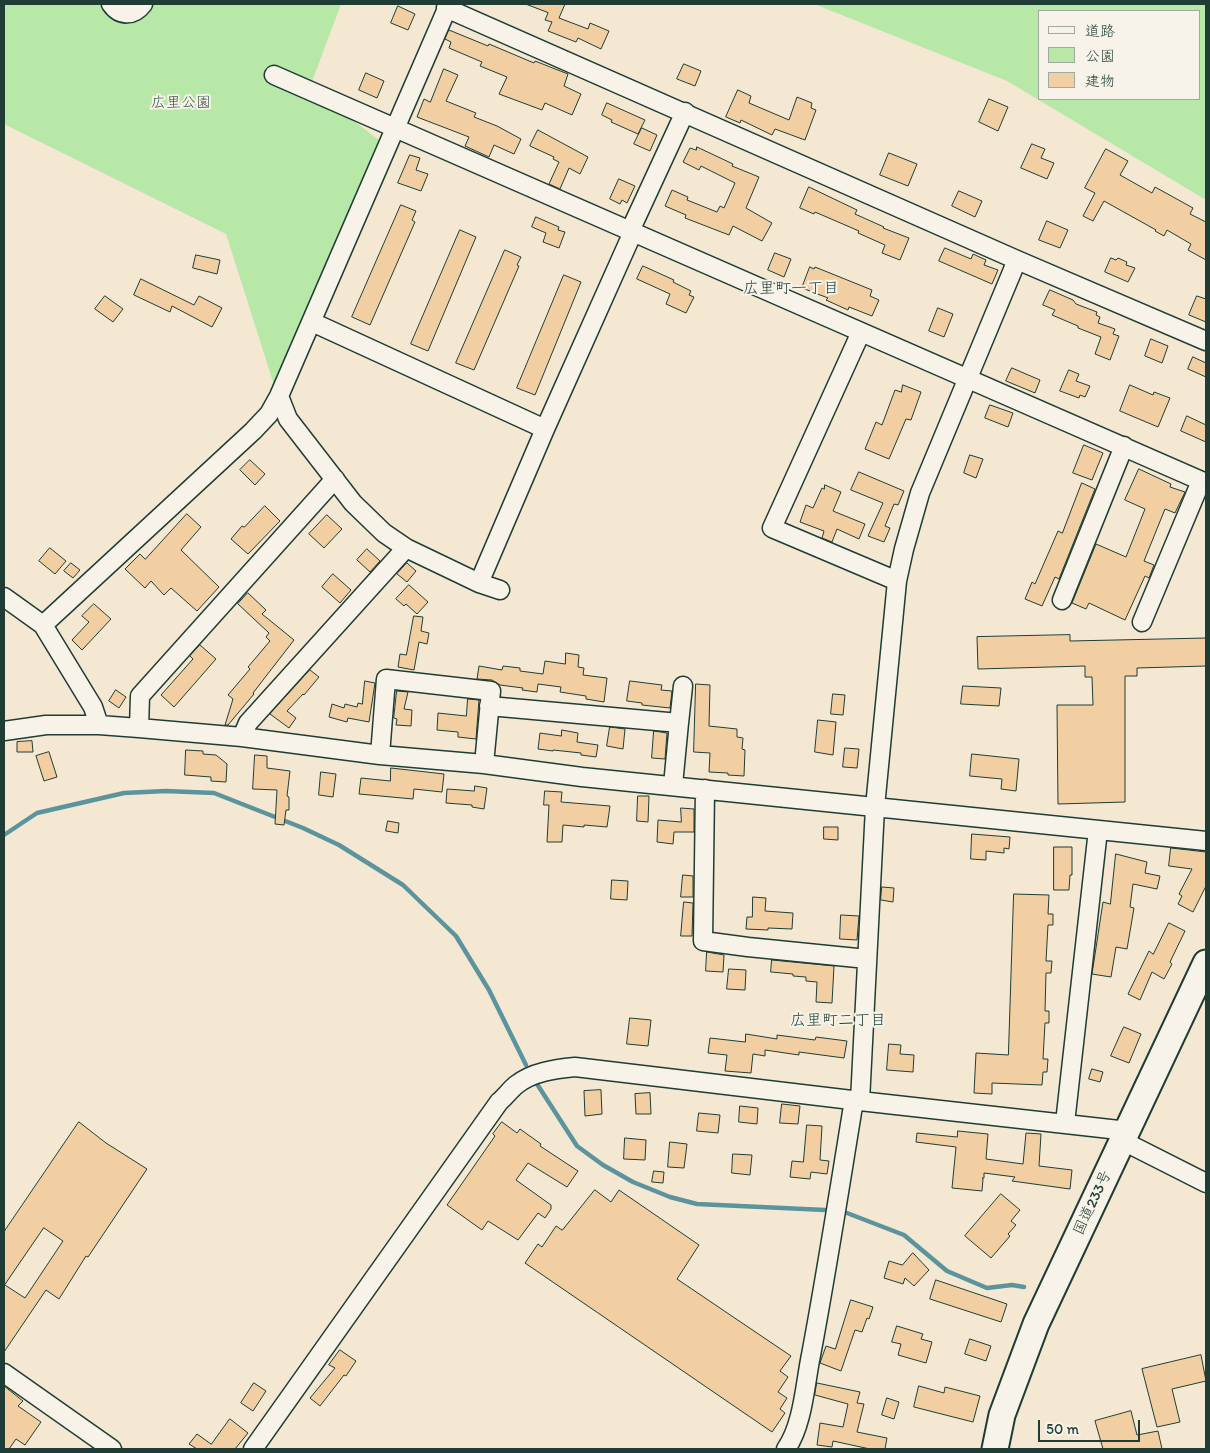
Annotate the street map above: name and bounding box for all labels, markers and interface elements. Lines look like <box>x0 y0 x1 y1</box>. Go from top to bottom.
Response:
legend <box>1038 10 1200 100</box>
text: 道路 <box>1085 22 1115 40</box>
text: 公園 <box>1085 47 1115 65</box>
text: 建物 <box>1085 72 1115 90</box>
park label: 広里公園 <box>151 94 211 112</box>
district label: 広里町一丁目 <box>743 279 839 299</box>
district label: 広里町二丁目 <box>790 1011 886 1031</box>
street label: 国道233号 <box>1070 1168 1116 1238</box>
scale bar <box>1040 1410 1142 1442</box>
text: 50 m <box>1046 1420 1079 1438</box>

